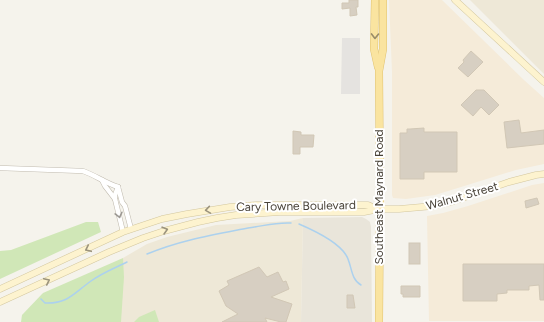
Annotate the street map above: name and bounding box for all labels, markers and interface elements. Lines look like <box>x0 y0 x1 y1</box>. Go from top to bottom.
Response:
one-way arrow <box>371 33 379 39</box>
street label: Southeast Maynard Road <box>372 129 386 265</box>
street label: Walnut Street <box>424 179 500 213</box>
street label: Cary Towne Boulevard <box>236 198 356 214</box>
one-way arrow <box>205 205 211 214</box>
one-way arrow <box>114 212 123 219</box>
one-way arrow <box>162 227 168 235</box>
one-way arrow <box>85 244 92 252</box>
one-way arrow <box>42 278 50 286</box>

